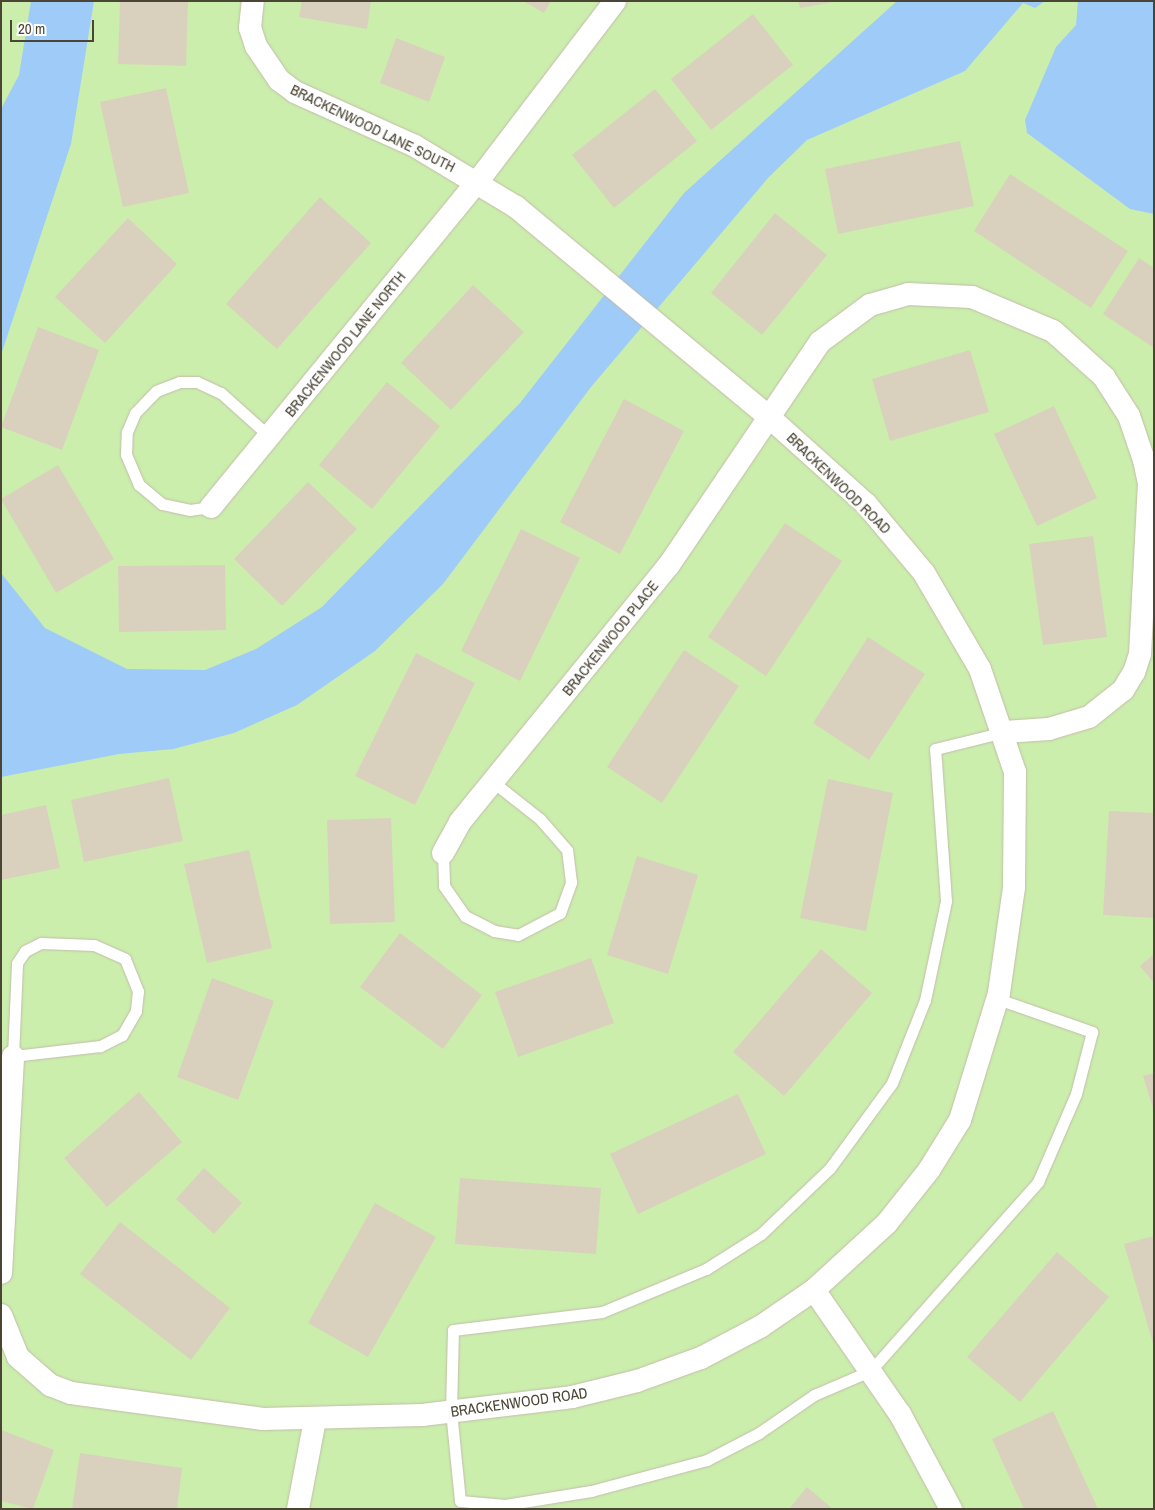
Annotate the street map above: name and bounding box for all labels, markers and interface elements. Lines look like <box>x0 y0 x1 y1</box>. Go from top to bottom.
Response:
scale bar <box>12 10 96 42</box>
text: 20 m <box>18 18 45 39</box>
street label: BRACKENWOOD LANE SOUTH <box>288 80 458 176</box>
street label: BRACKENWOOD LANE NORTH <box>281 268 409 420</box>
street label: BRACKENWOOD ROAD <box>783 429 895 537</box>
street label: BRACKENWOOD PLACE <box>558 577 662 699</box>
street label: BRACKENWOOD ROAD <box>449 1383 589 1421</box>

